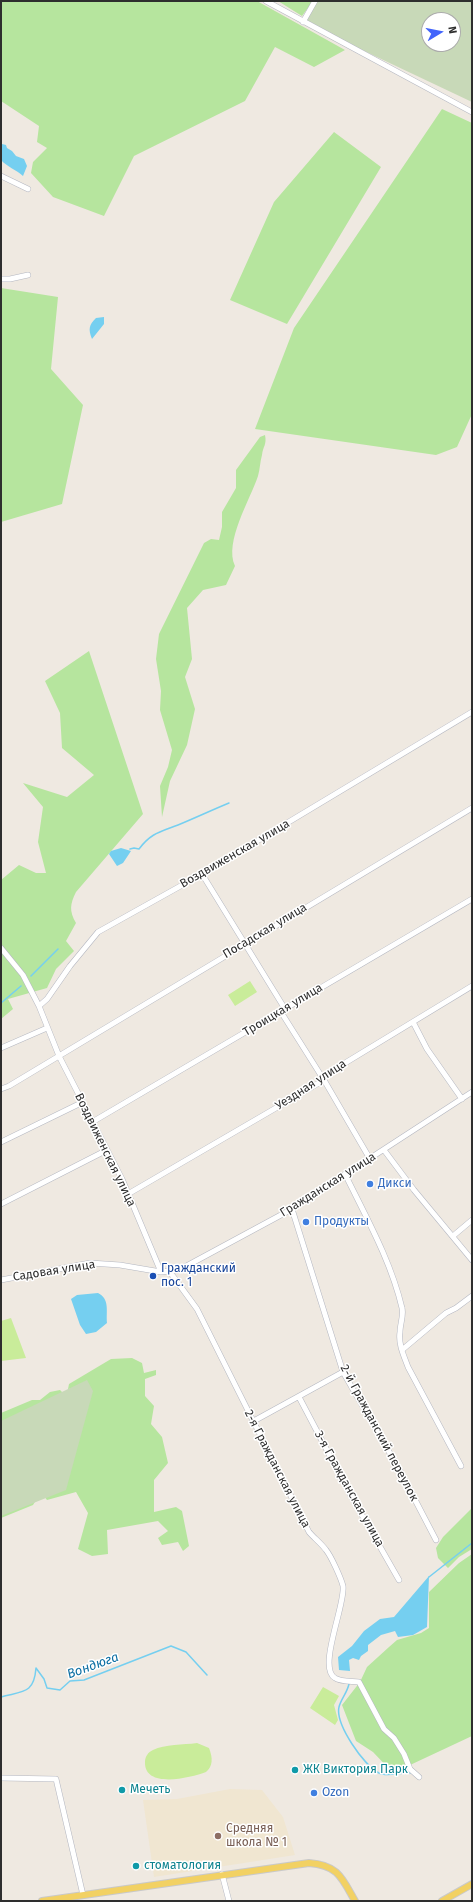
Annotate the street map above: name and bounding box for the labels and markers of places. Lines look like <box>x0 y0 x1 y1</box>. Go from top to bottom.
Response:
place label: Дикси <box>378 1177 412 1191</box>
marker: Дикси <box>365 1179 375 1189</box>
place label: Продукты <box>314 1215 369 1229</box>
marker: Продукты <box>301 1217 311 1227</box>
place label: Гражданский пос. 1 <box>161 1262 236 1290</box>
marker: Гражданский пос. 1 <box>148 1271 158 1281</box>
place label: ЖК Виктория Парк <box>303 1763 408 1777</box>
marker: ЖК Виктория Парк <box>290 1765 300 1775</box>
place label: Мечеть <box>130 1783 170 1797</box>
marker: Мечеть <box>117 1785 127 1795</box>
place label: Ozon <box>322 1786 349 1800</box>
marker: Ozon <box>309 1788 319 1798</box>
place label: Средняя школа № 1 <box>226 1822 287 1850</box>
marker: Средняя школа № 1 <box>213 1831 223 1841</box>
place label: стоматология <box>144 1859 221 1873</box>
marker: стоматология <box>131 1861 141 1871</box>

